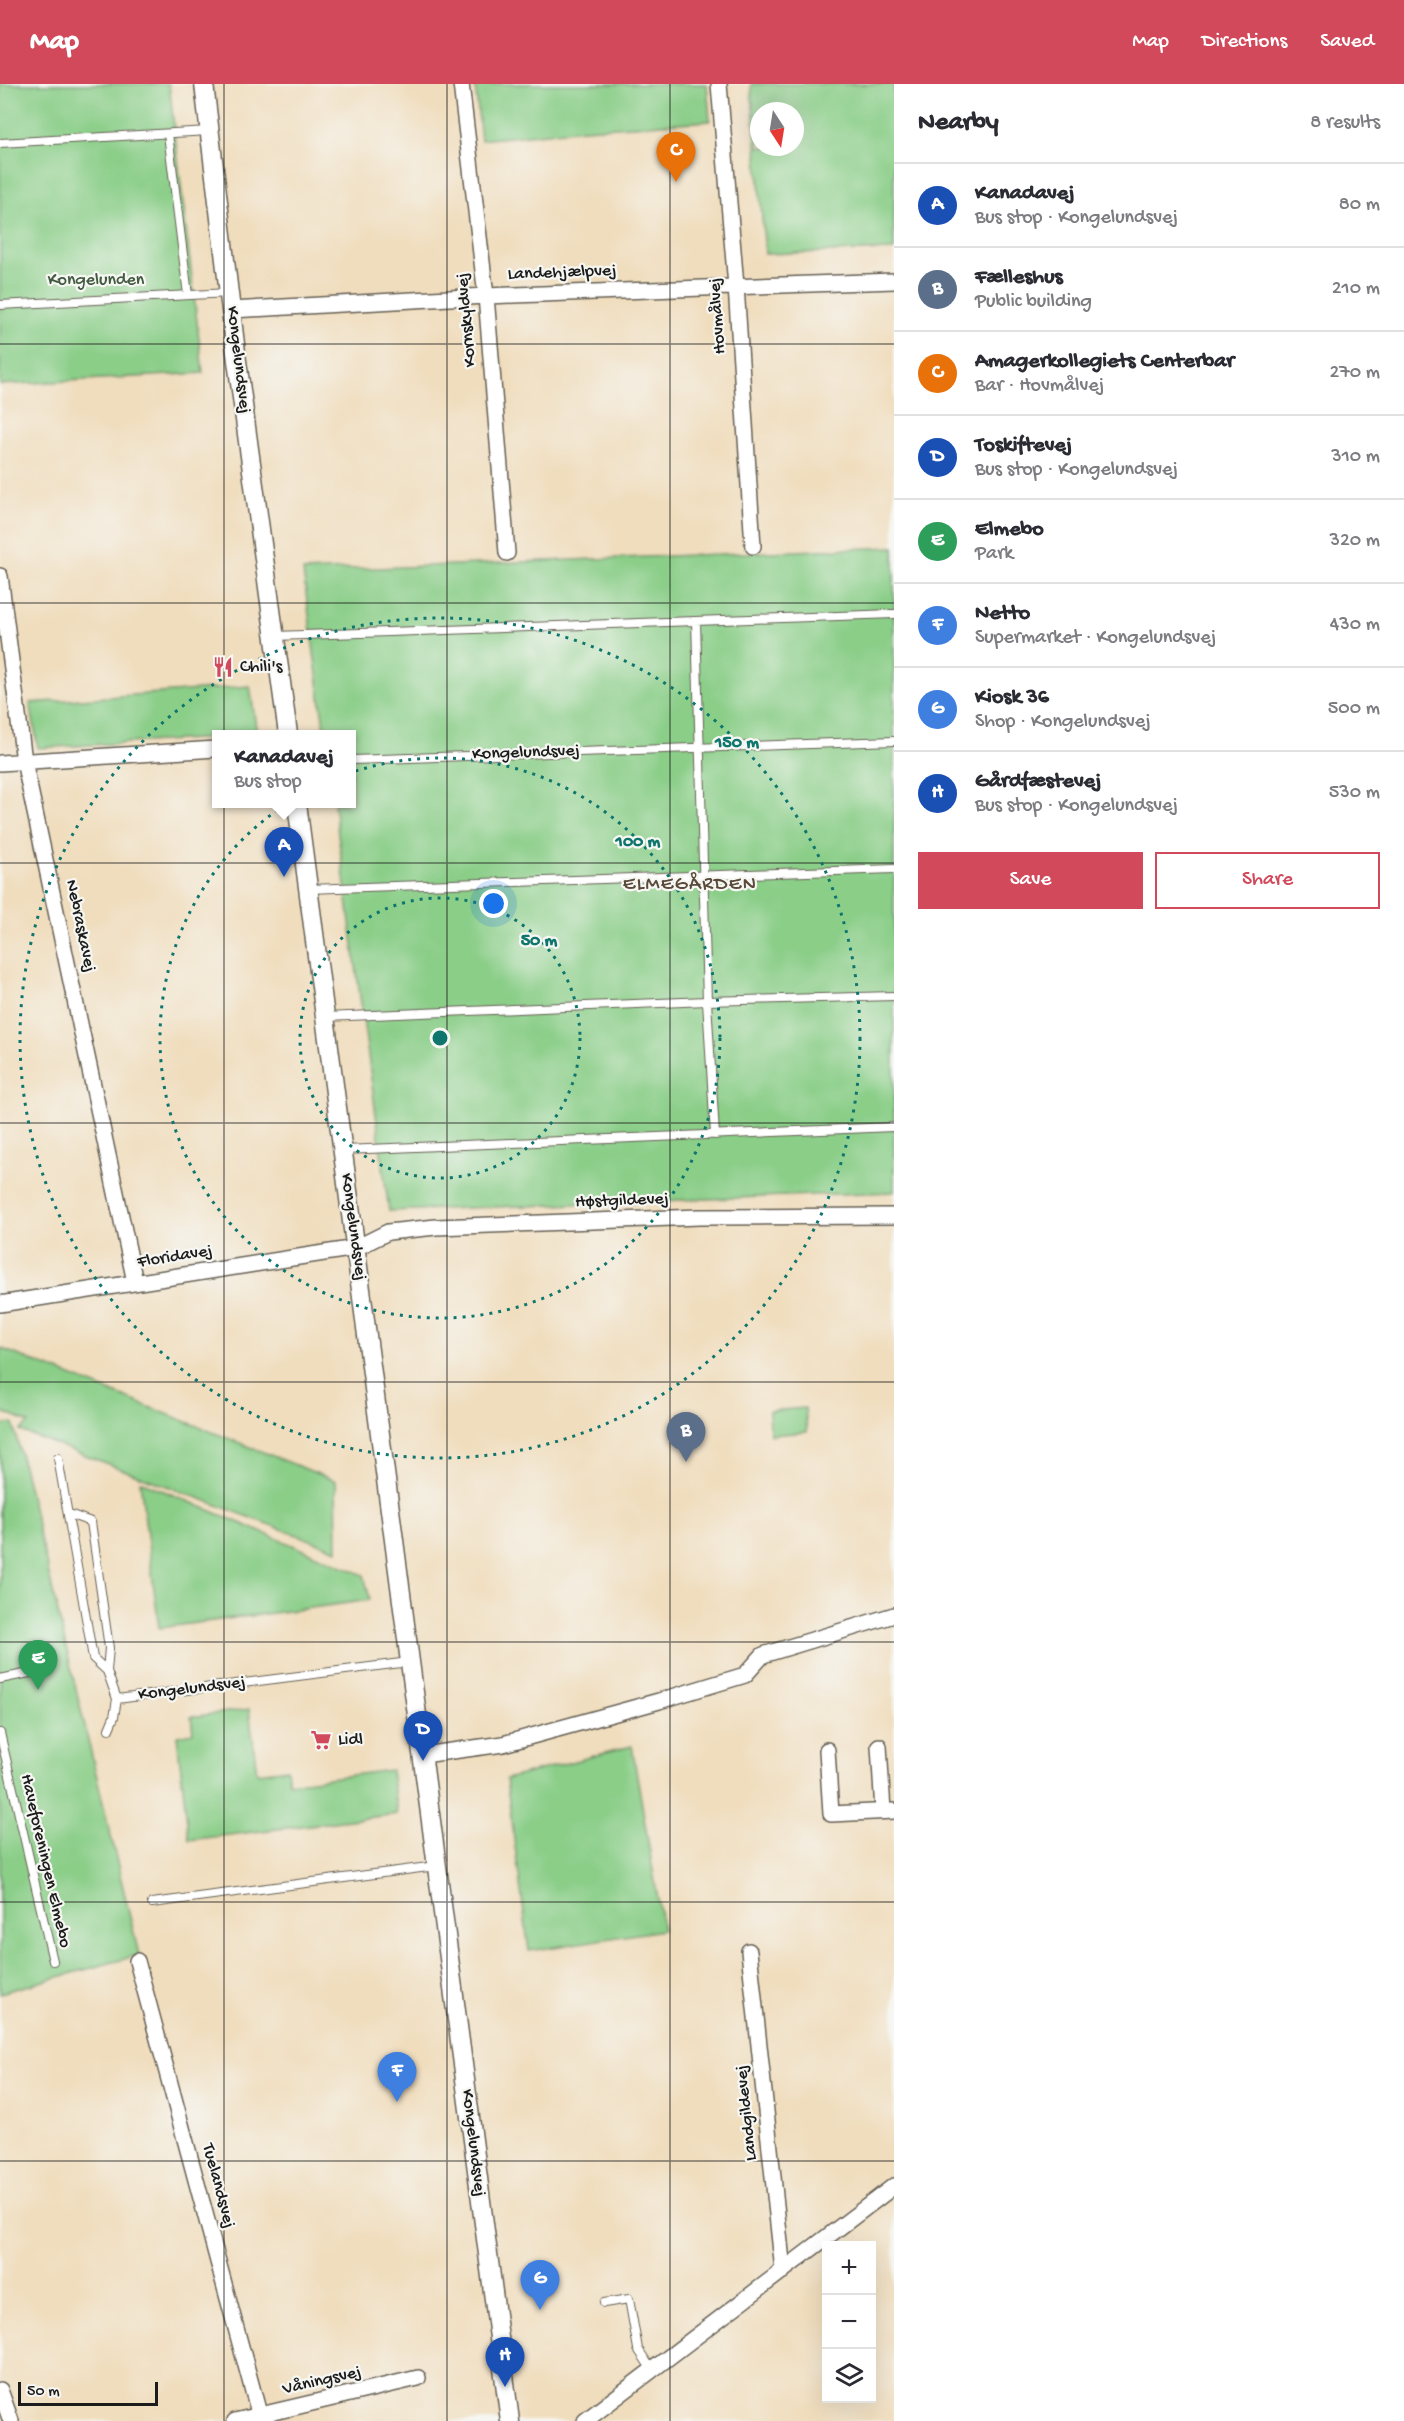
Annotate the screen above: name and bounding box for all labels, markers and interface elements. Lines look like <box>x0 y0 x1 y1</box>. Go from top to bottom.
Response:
text: Map <box>30 26 79 59</box>
text: Map <box>1132 30 1169 55</box>
text: Directions <box>1202 30 1287 55</box>
text: Saved <box>1320 30 1374 55</box>
north arrow <box>750 102 804 156</box>
text: Nearby <box>918 108 999 139</box>
text: 8 results <box>1310 112 1380 135</box>
pin: C <box>656 132 696 182</box>
text: Kanadavej <box>975 181 1075 207</box>
text: A <box>932 194 943 217</box>
text: 80 m <box>1339 194 1380 217</box>
text: Bus stop · Kongelundsvej <box>975 207 1178 230</box>
street label: Landehjælpvej <box>507 261 617 285</box>
text: Fælleshus <box>975 265 1063 291</box>
park label: Kongelunden <box>48 270 145 291</box>
street label: Kornskyldvej <box>452 272 482 368</box>
street label: Hovmålvej <box>705 277 731 355</box>
text: B <box>932 278 943 301</box>
text: 210 m <box>1332 278 1380 301</box>
text: Public building <box>975 291 1092 314</box>
street label: Kongelundsvej <box>221 305 255 415</box>
text: Amagerkollegiets Centerbar <box>975 349 1234 375</box>
text: C <box>932 362 943 385</box>
text: 270 m <box>1330 362 1380 385</box>
text: Bar · Hovmålvej <box>975 375 1104 398</box>
text: Toskiftevej <box>975 433 1072 459</box>
text: D <box>931 446 944 469</box>
text: 310 m <box>1331 446 1380 469</box>
text: Bus stop · Kongelundsvej <box>975 459 1178 482</box>
text: Elmebo <box>975 517 1044 543</box>
text: E <box>931 530 944 553</box>
text: 320 m <box>1330 530 1380 553</box>
text: Park <box>975 543 1013 566</box>
text: Netto <box>975 601 1030 627</box>
text: F <box>932 614 943 637</box>
text: 430 m <box>1330 614 1380 637</box>
text: Supermarket · Kongelundsvej <box>975 627 1216 650</box>
restaurant icon: Chili's <box>211 655 235 679</box>
place label: Chili's <box>240 657 284 678</box>
text: Kiosk 36 <box>975 685 1049 711</box>
text: G <box>931 698 944 721</box>
text: 500 m <box>1328 698 1380 721</box>
text: Shop · Kongelundsvej <box>975 711 1151 734</box>
popup <box>212 730 356 808</box>
text: 150 m <box>714 733 759 754</box>
street label: Kongelundsvej <box>472 741 580 765</box>
text: Kanadavej <box>234 745 334 771</box>
text: Gårdfæstevej <box>975 769 1101 795</box>
text: Bus stop <box>234 771 302 794</box>
text: H <box>932 782 943 805</box>
text: 530 m <box>1329 782 1380 805</box>
text: Bus stop · Kongelundsvej <box>975 795 1178 818</box>
pin: A <box>264 828 304 877</box>
text: 100 m <box>615 832 661 853</box>
button: Save <box>918 852 1143 909</box>
button: Share <box>1155 852 1380 909</box>
district label: ELMEGÅRDEN <box>623 871 757 897</box>
street label: Nebraskavej <box>60 878 100 974</box>
your location <box>479 889 508 918</box>
text: 50 m <box>521 931 558 952</box>
centre of rings <box>430 1028 450 1048</box>
street label: Kongelundsvej <box>335 1172 371 1282</box>
street label: Høstgildevej <box>575 1189 669 1213</box>
street label: Floridavej <box>135 1241 214 1273</box>
pin: B <box>666 1412 706 1462</box>
pin: E <box>18 1640 57 1690</box>
street label: Kongelundsvej <box>137 1672 247 1706</box>
pin: D <box>404 1712 442 1761</box>
supermarket icon: Lidl <box>309 1728 333 1752</box>
place label: Lidl <box>338 1730 363 1751</box>
street label: Haveforeningen Elmebo <box>15 1772 75 1950</box>
pin: F <box>378 2052 416 2102</box>
street label: Landgildevej <box>732 2064 762 2162</box>
street label: Kongelundsvej <box>456 2088 490 2198</box>
street label: Tuelandsvej <box>196 2140 239 2231</box>
map controls <box>822 2241 876 2403</box>
button: + <box>822 2241 876 2295</box>
pin: G <box>520 2260 560 2310</box>
button: − <box>822 2295 876 2349</box>
pin: H <box>486 2338 524 2387</box>
button: layers <box>822 2349 876 2403</box>
street label: Våningsvej <box>280 2362 364 2400</box>
scale bar <box>18 2379 158 2406</box>
text: 50 m <box>27 2383 60 2402</box>

